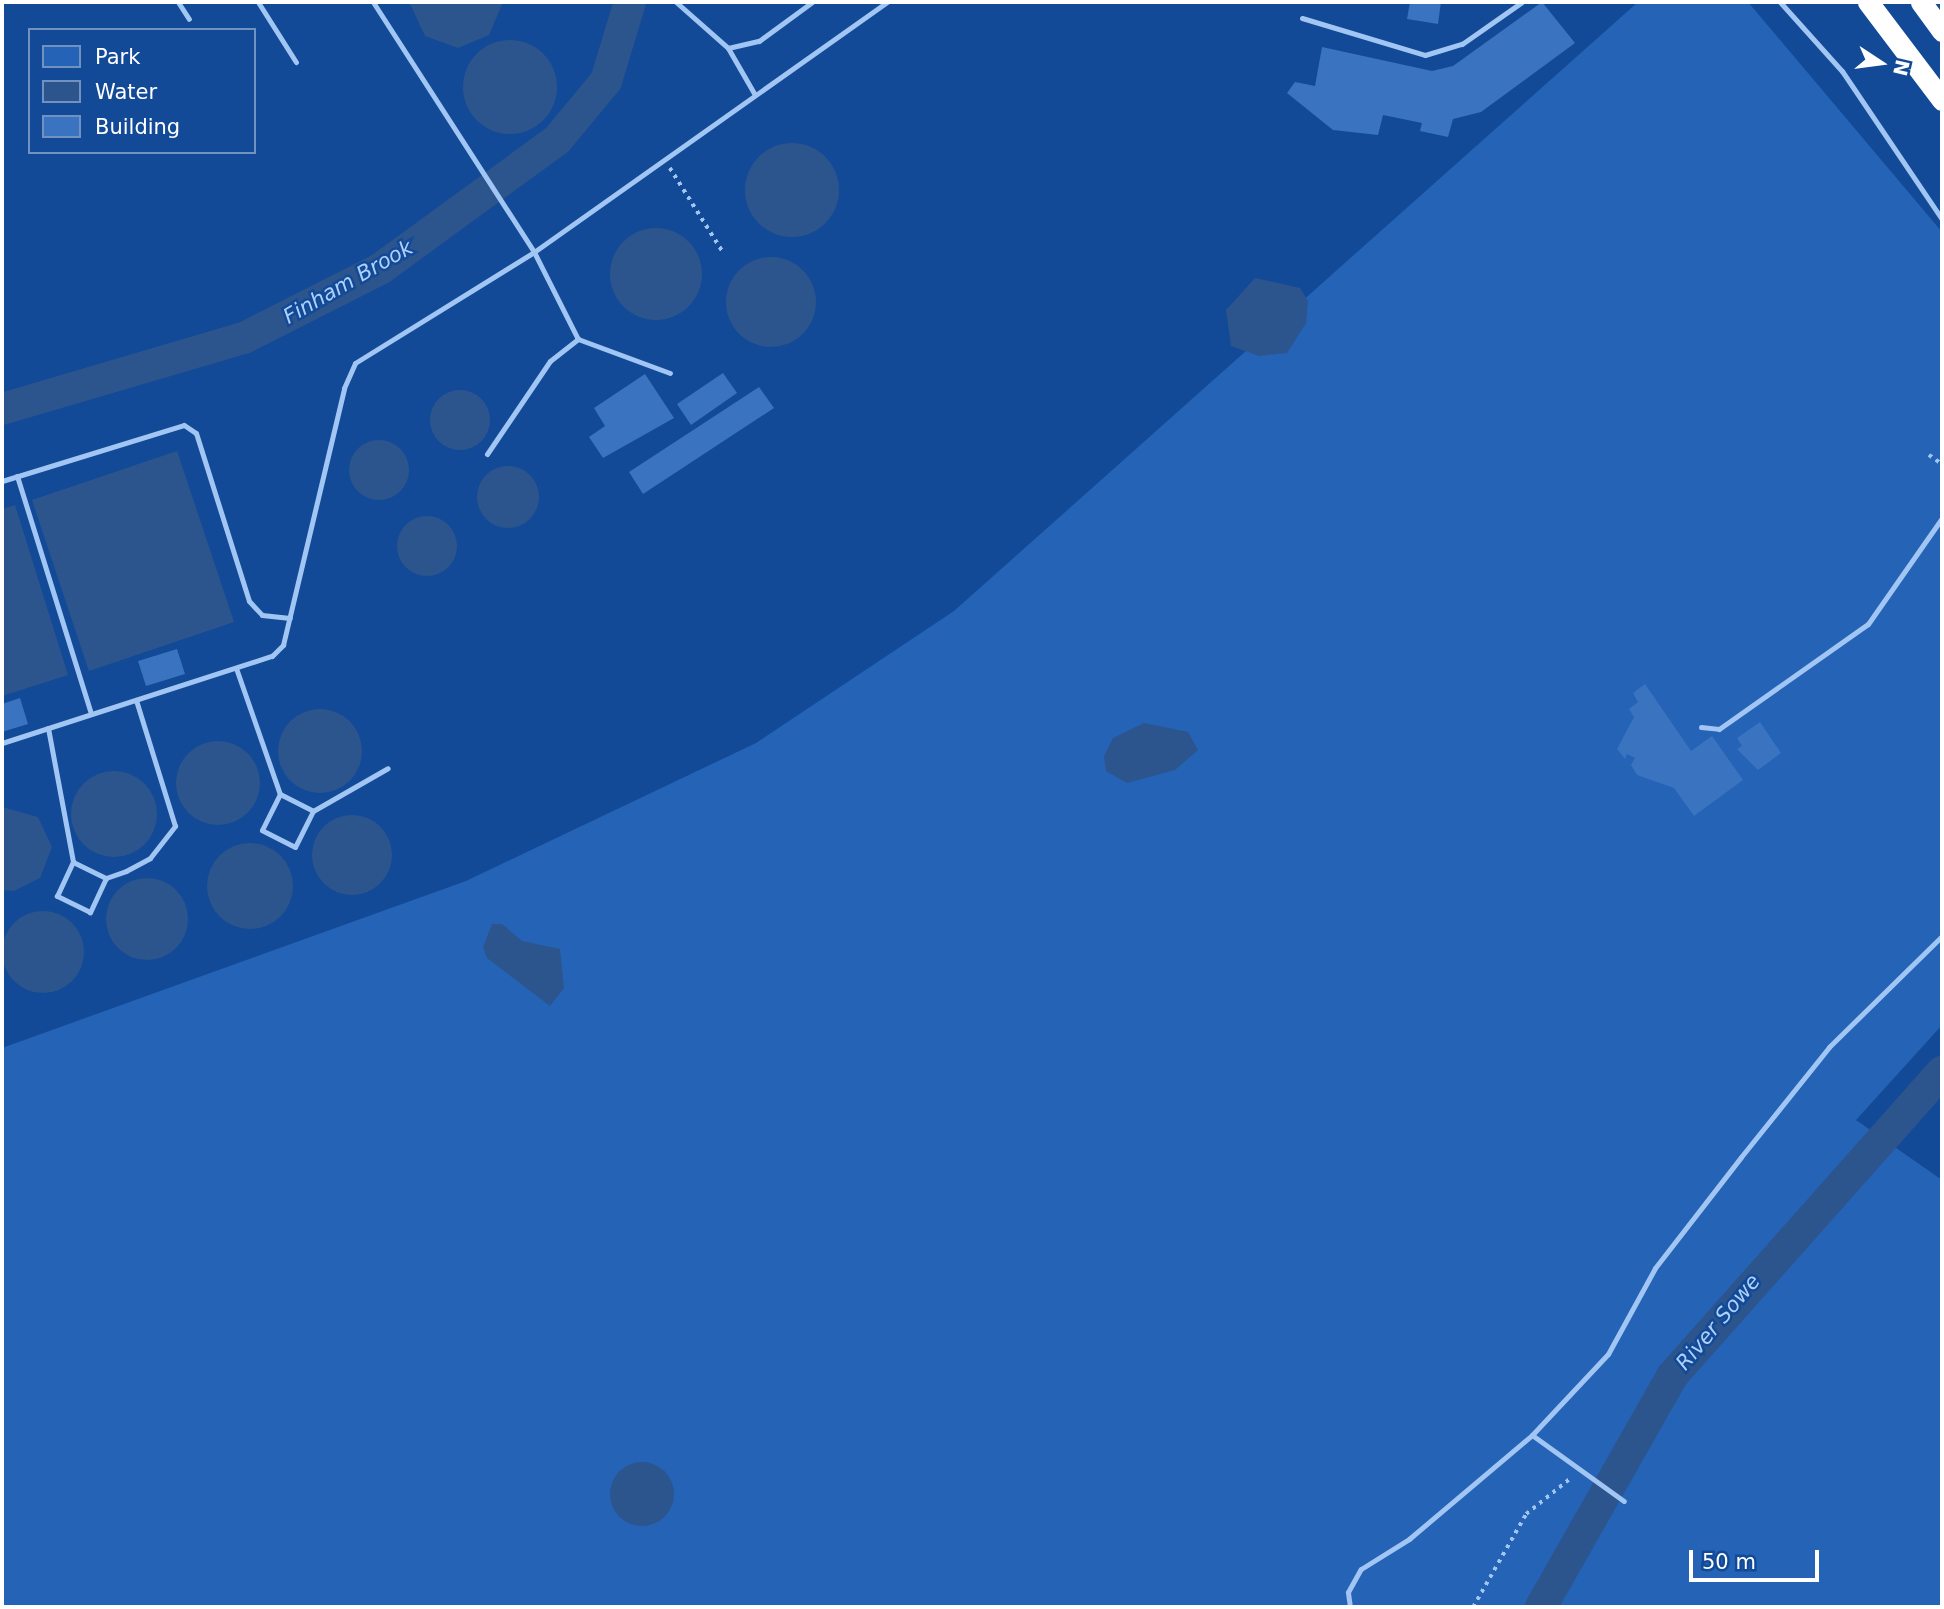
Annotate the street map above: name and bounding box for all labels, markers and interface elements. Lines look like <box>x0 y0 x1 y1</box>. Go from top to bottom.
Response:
legend <box>28 28 256 154</box>
north arrow <box>1846 28 1916 98</box>
text: Park <box>95 45 140 69</box>
text: N <box>1889 58 1914 78</box>
text: Water <box>95 80 157 104</box>
text: Building <box>95 115 180 139</box>
water label: Finham Brook <box>279 235 417 329</box>
water label: River Sowe <box>1671 1269 1765 1375</box>
scale bar <box>1692 1536 1822 1580</box>
text: 50 m <box>1702 1550 1756 1574</box>

